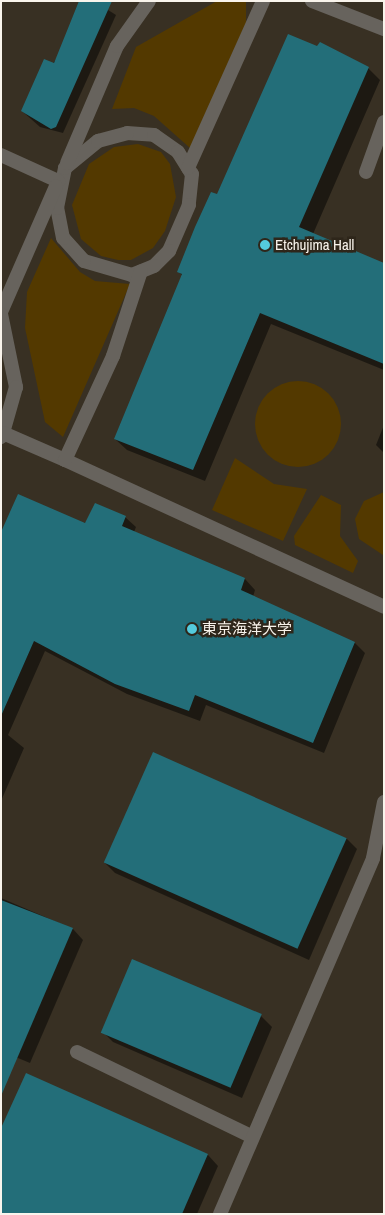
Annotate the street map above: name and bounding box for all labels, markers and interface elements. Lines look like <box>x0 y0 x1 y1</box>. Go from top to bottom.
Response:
place label: Etchujima Hall <box>275 236 354 254</box>
marker: Etchujima Hall <box>259 239 271 251</box>
place label: 東京海洋大学 <box>202 620 292 638</box>
marker: 東京海洋大学 <box>186 623 198 635</box>

